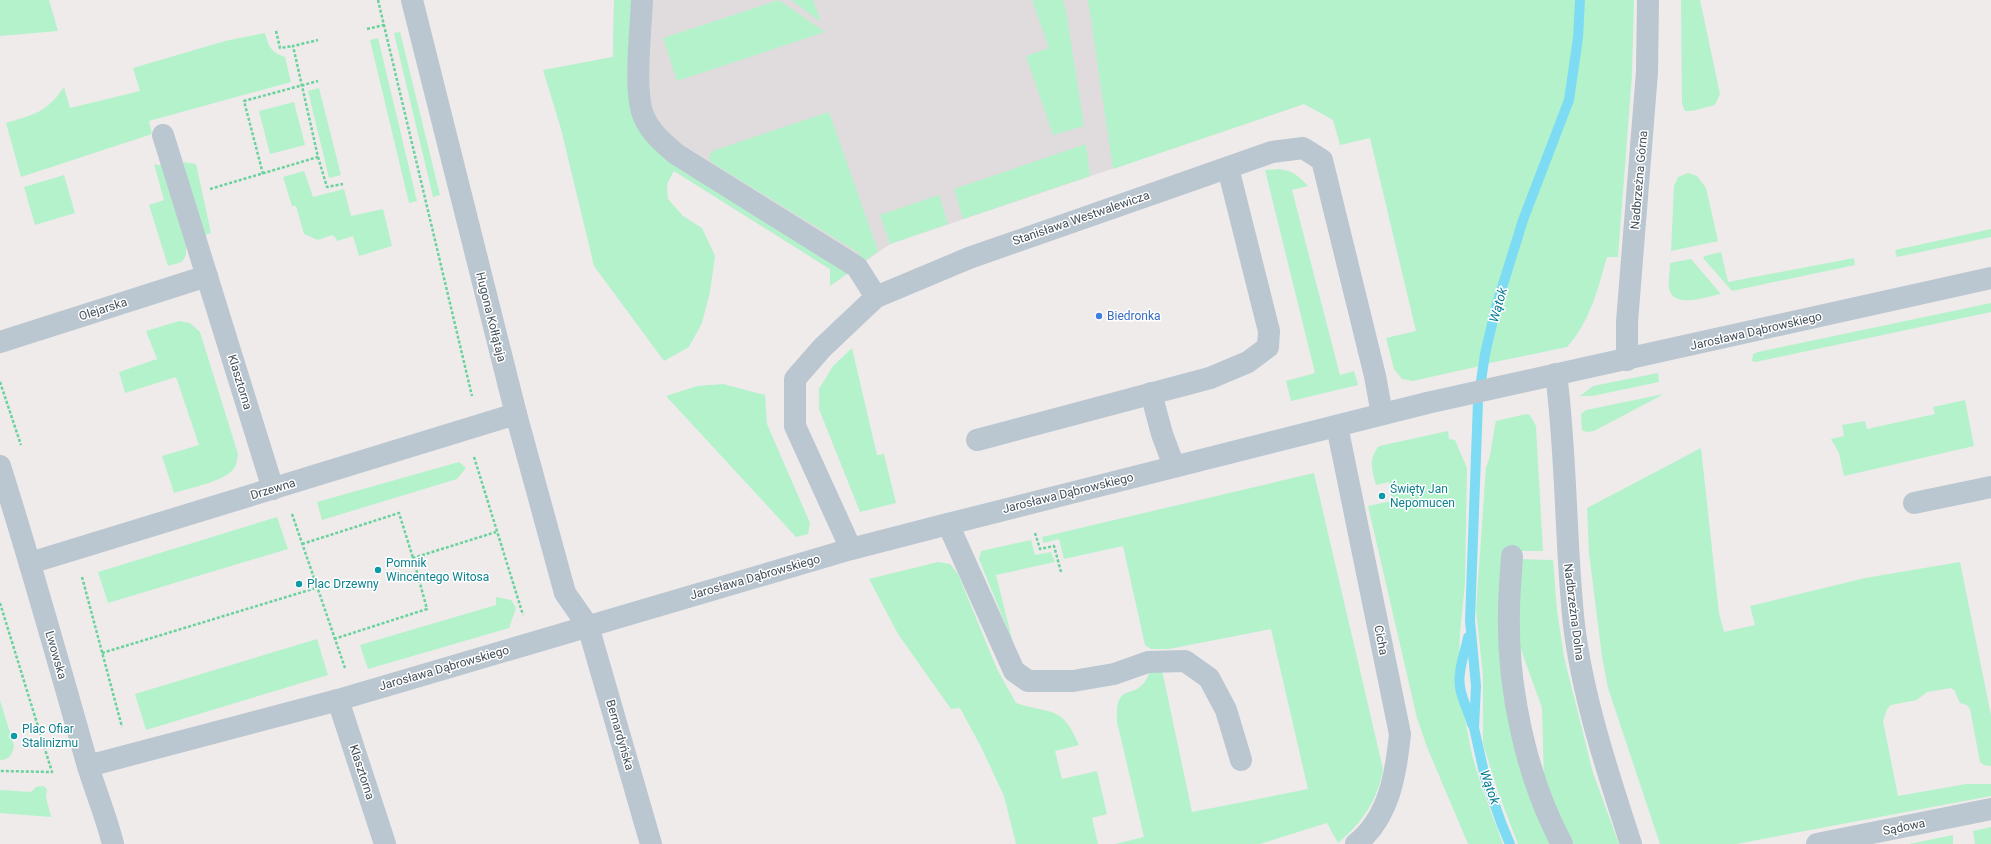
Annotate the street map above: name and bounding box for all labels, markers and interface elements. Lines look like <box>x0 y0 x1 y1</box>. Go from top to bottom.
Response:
street label: Nadbrzeżna Górna <box>1628 130 1650 230</box>
street label: Stanisława Westwalewicza <box>1011 188 1151 248</box>
street label: Hugona Kołłątaja <box>473 271 509 363</box>
water label: Wątok <box>1486 285 1510 324</box>
street label: Olejarska <box>77 295 129 323</box>
place label: Biedronka <box>1107 309 1161 323</box>
street label: Jarosława Dąbrowskiego <box>1689 309 1823 353</box>
marker: Biedronka <box>1094 311 1104 321</box>
street label: Klasztorna <box>225 353 255 411</box>
street label: Jarosława Dąbrowskiego <box>1001 470 1135 516</box>
street label: Drzewna <box>249 476 297 502</box>
place label: Święty Jan Nepomucen <box>1390 481 1455 510</box>
marker: Święty Jan Nepomucen <box>1377 491 1387 501</box>
street label: Jarosława Dąbrowskiego <box>688 552 822 602</box>
place label: Pomnik Wincentego Witosa <box>386 556 489 584</box>
street label: Nadbrzeżna Dolna <box>1561 563 1587 661</box>
marker: Pomnik Wincentego Witosa <box>373 565 383 575</box>
place label: Plac Drzewny <box>307 577 379 591</box>
marker: Plac Drzewny <box>294 579 304 589</box>
street label: Cicha <box>1371 624 1391 656</box>
street label: Lwowska <box>42 629 70 681</box>
street label: Jarosława Dąbrowskiego <box>377 643 511 693</box>
street label: Bernardyńska <box>603 698 637 772</box>
place label: Plac Ofiar Stalinizmu <box>22 722 78 750</box>
marker: Plac Ofiar Stalinizmu <box>9 731 19 741</box>
street label: Klasztorna <box>347 743 377 801</box>
water label: Wątok <box>1477 768 1503 807</box>
street label: Sądowa <box>1882 816 1926 838</box>

